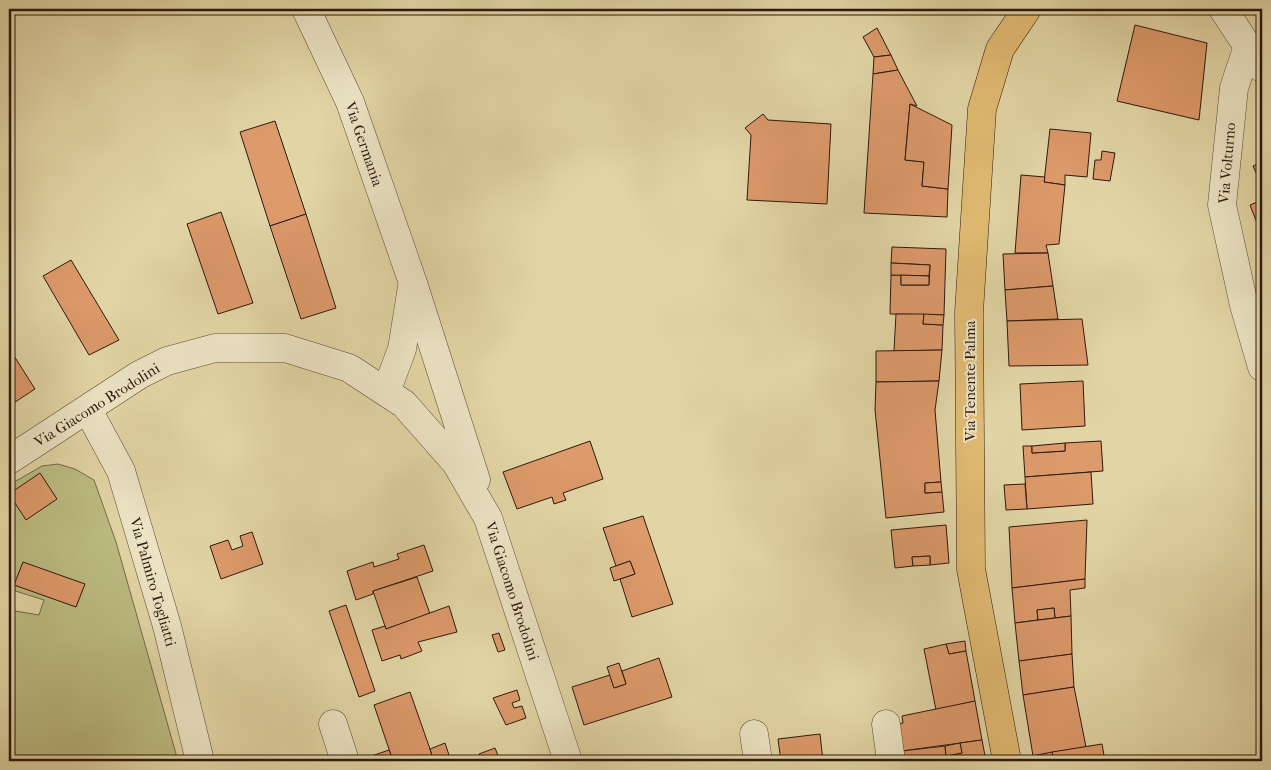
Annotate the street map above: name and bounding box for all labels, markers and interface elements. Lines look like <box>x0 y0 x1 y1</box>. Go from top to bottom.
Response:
street label: Via Germania <box>341 98 387 190</box>
street label: Via Volturno <box>1214 121 1240 205</box>
street label: Via Tenente Palma <box>961 320 979 442</box>
street label: Via Giacomo Brodolini <box>30 359 164 452</box>
street label: Via Palmiro Togliatti <box>126 514 180 649</box>
street label: Via Giacomo Brodolini <box>481 518 543 663</box>

